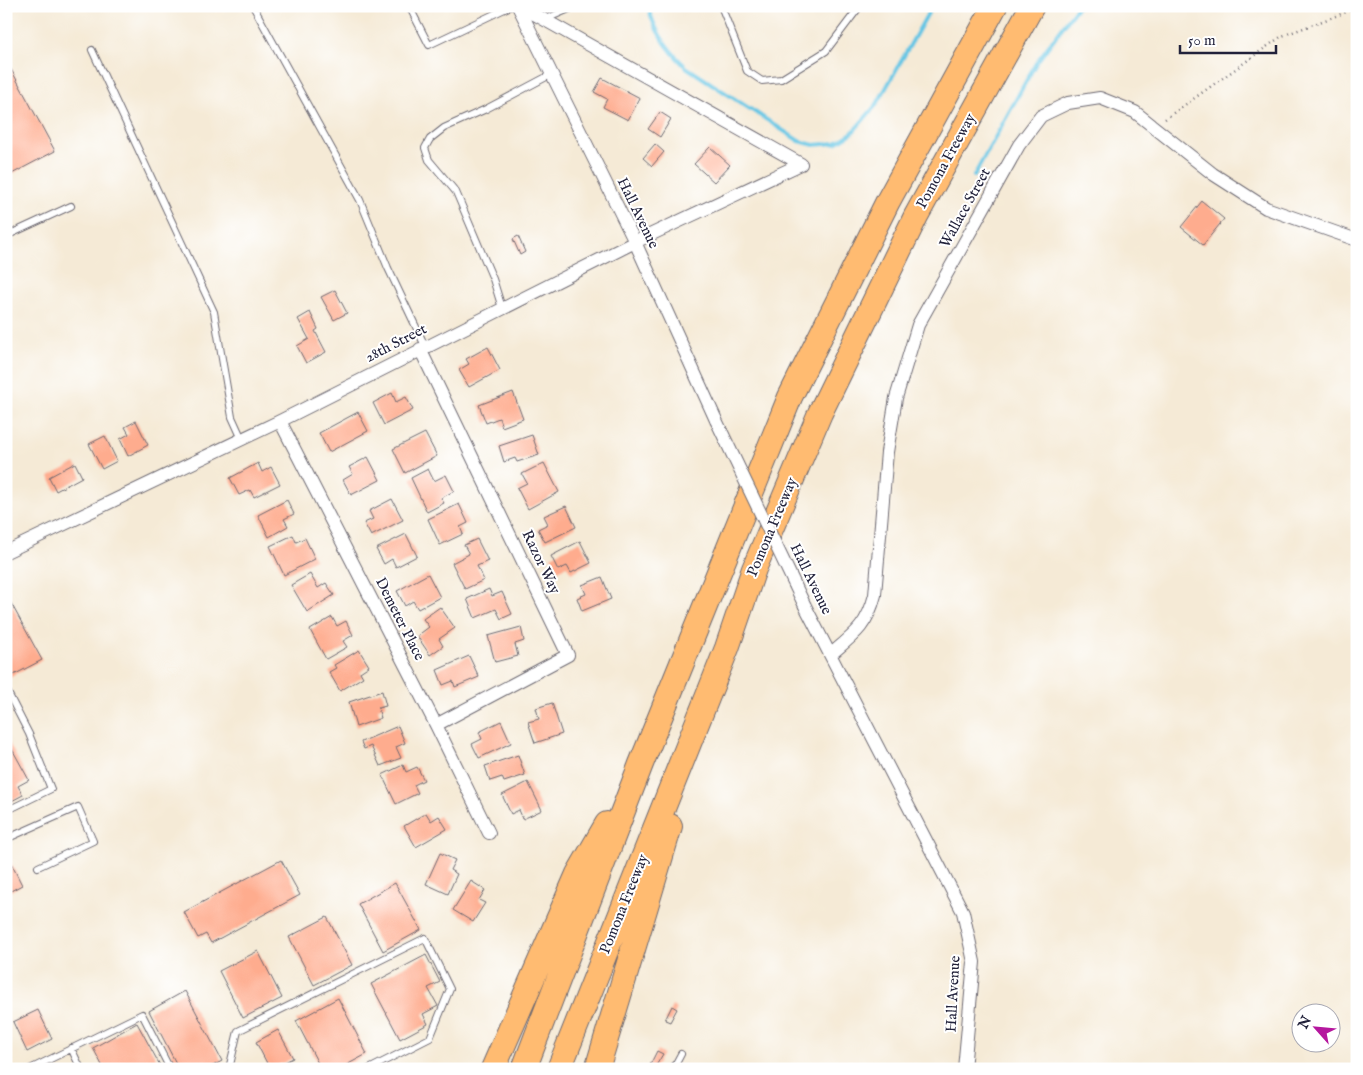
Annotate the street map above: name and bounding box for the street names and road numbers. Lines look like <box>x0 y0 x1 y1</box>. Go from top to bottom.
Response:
street label: Pomona Freeway <box>912 110 980 212</box>
street label: Wallace Street <box>935 165 995 251</box>
street label: Hall Avenue <box>613 174 663 252</box>
street label: 28th Street <box>362 319 430 367</box>
street label: Pomona Freeway <box>743 474 802 579</box>
street label: Razor Way <box>517 527 565 598</box>
street label: Hall Avenue <box>786 540 836 618</box>
street label: Demeter Place <box>371 574 429 664</box>
street label: Pomona Freeway <box>595 851 653 957</box>
street label: Hall Avenue <box>942 955 964 1033</box>

